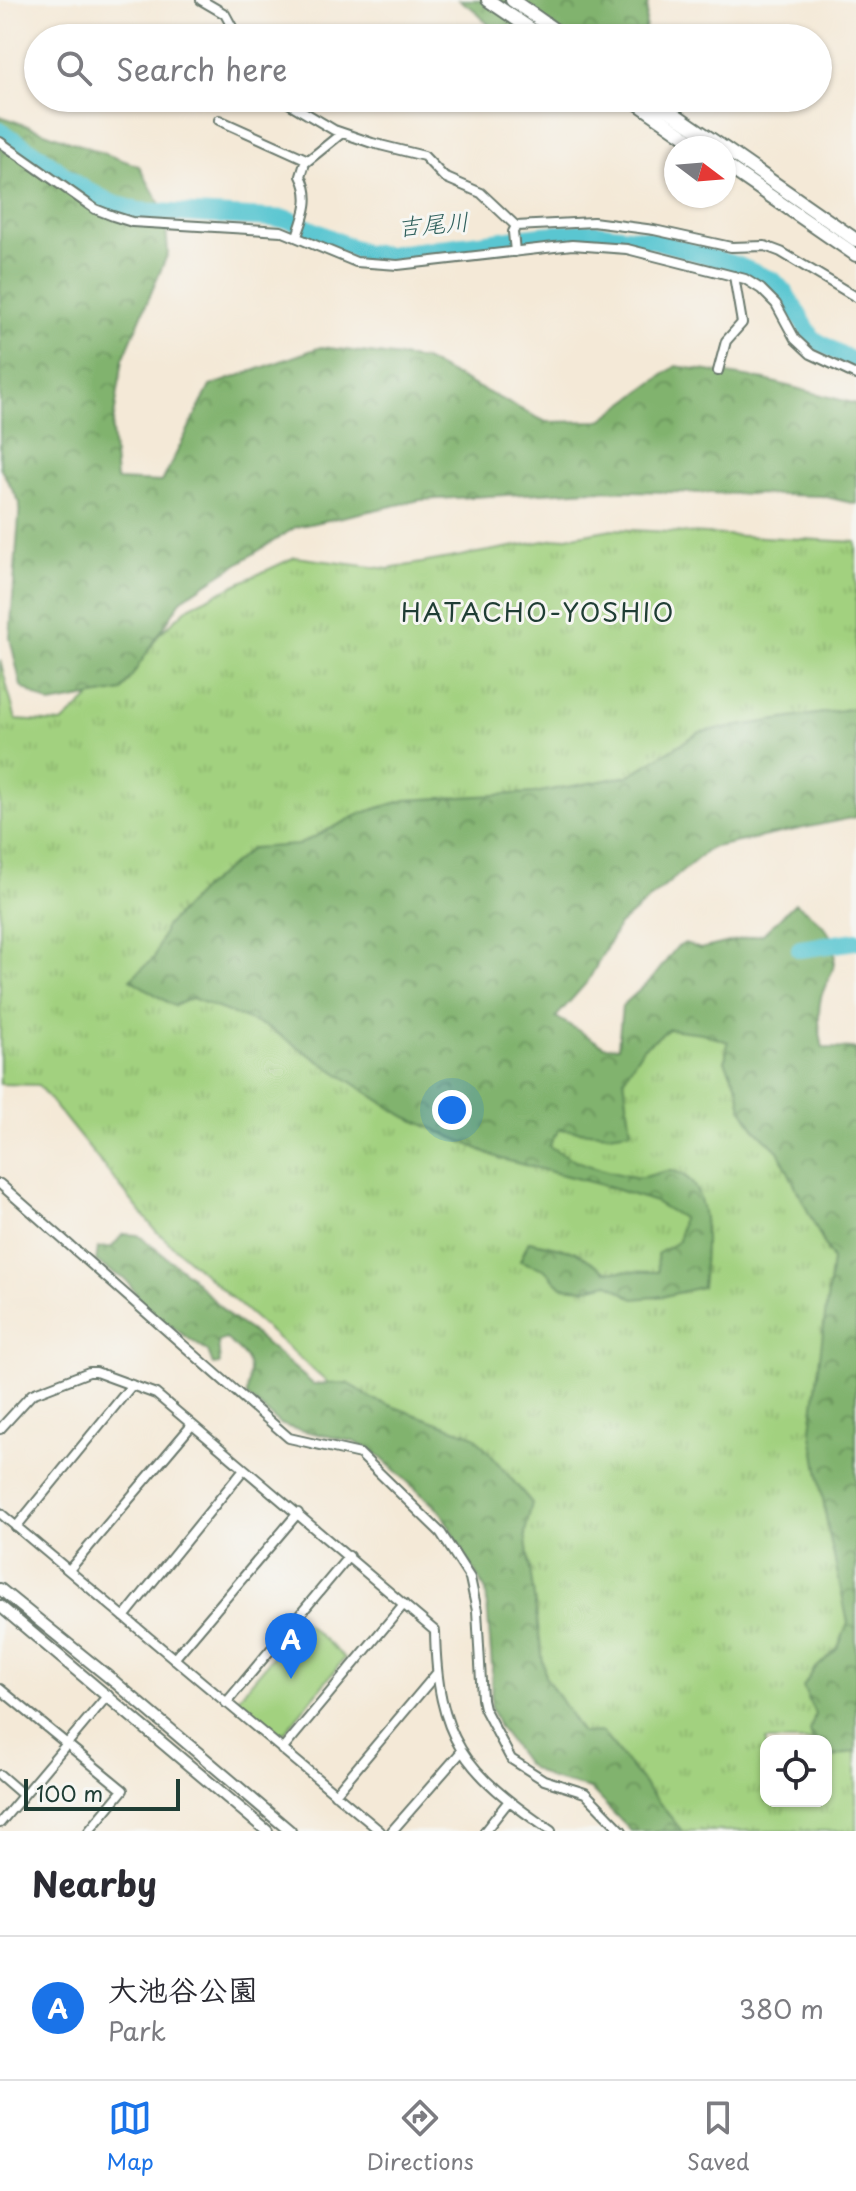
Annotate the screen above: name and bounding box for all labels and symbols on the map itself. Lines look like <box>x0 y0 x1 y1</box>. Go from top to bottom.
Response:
north arrow <box>664 136 736 208</box>
water label: 吉尾川 <box>396 202 470 244</box>
district label: HATACHO-YOSHIO <box>401 592 675 631</box>
your location <box>432 1090 472 1130</box>
pin: A <box>265 1613 317 1679</box>
scale bar <box>24 1775 180 1811</box>

